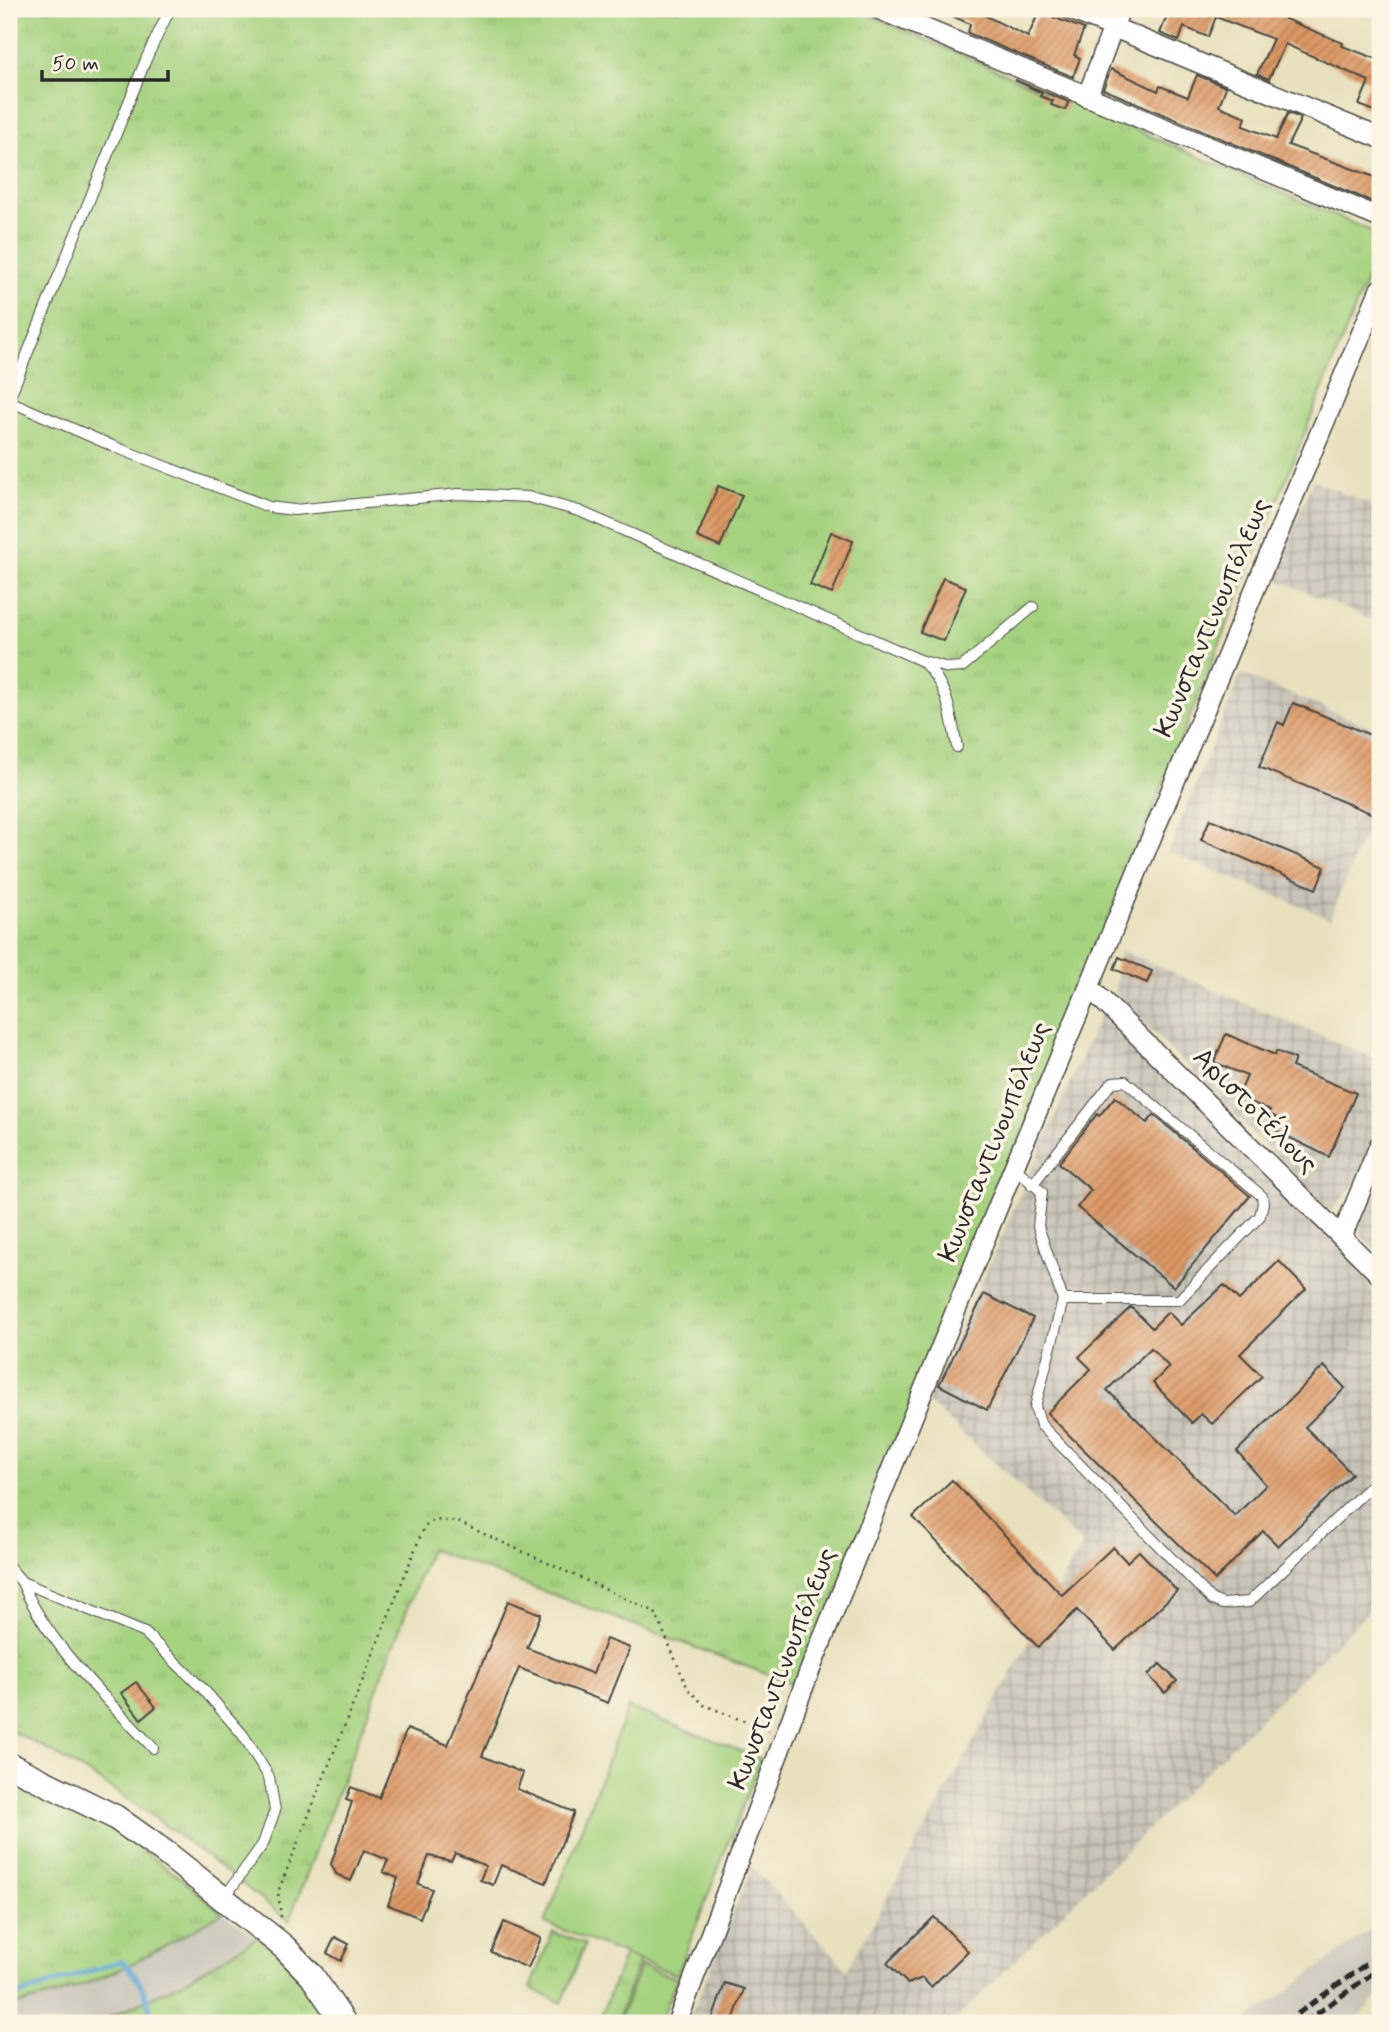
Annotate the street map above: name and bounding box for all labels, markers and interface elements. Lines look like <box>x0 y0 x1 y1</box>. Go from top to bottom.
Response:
scale bar <box>42 38 168 82</box>
text: 50 m <box>52 50 99 78</box>
street label: Κωνσταντινουπόλεως <box>1146 493 1280 743</box>
street label: Κωνσταντινουπόλεως <box>930 1016 1060 1268</box>
street label: Αριστοτέλους <box>1184 1040 1326 1182</box>
street label: Κωνσταντινουπόλεως <box>720 1543 846 1795</box>

